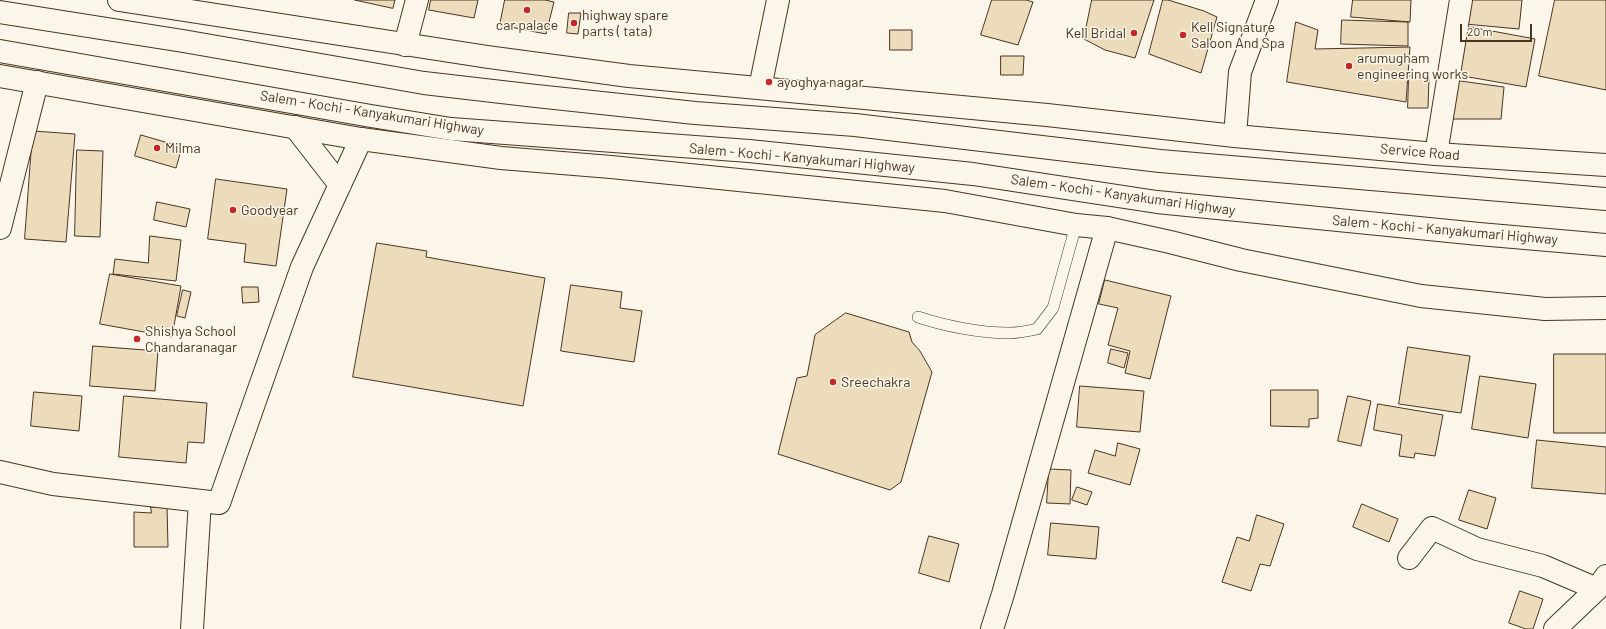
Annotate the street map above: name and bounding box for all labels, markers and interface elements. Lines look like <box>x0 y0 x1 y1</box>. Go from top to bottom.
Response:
marker: car palace <box>522 5 532 15</box>
place label: highway spare parts ( tata) <box>582 7 668 40</box>
scale bar <box>1462 16 1534 42</box>
place label: car palace <box>496 17 558 33</box>
marker: highway spare parts ( tata) <box>569 18 579 28</box>
place label: Kell Signature Saloon And Spa <box>1191 19 1285 52</box>
text: 20 m <box>1467 24 1493 38</box>
place label: Kell Bridal <box>1065 25 1126 41</box>
marker: Kell Bridal <box>1129 28 1139 38</box>
marker: Kell Signature Saloon And Spa <box>1178 30 1188 40</box>
place label: arumugham engineering works <box>1357 50 1468 82</box>
marker: arumugham engineering works <box>1344 61 1354 71</box>
place label: ayoghya nagar <box>777 74 864 90</box>
marker: ayoghya nagar <box>764 77 774 87</box>
street label: Salem - Kochi - Kanyakumari Highway <box>259 87 485 139</box>
place label: Milma <box>165 140 201 156</box>
street label: Salem - Kochi - Kanyakumari Highway <box>688 140 916 176</box>
street label: Service Road <box>1380 140 1460 164</box>
marker: Milma <box>152 143 162 153</box>
street label: Salem - Kochi - Kanyakumari Highway <box>1010 171 1236 219</box>
place label: Goodyear <box>241 202 298 218</box>
marker: Goodyear <box>228 205 238 215</box>
street label: Salem - Kochi - Kanyakumari Highway <box>1331 212 1559 248</box>
place label: Shishya School Chandaranagar <box>145 323 237 356</box>
marker: Shishya School Chandaranagar <box>132 334 142 344</box>
place label: Sreechakra <box>841 374 910 390</box>
marker: Sreechakra <box>828 377 838 387</box>

